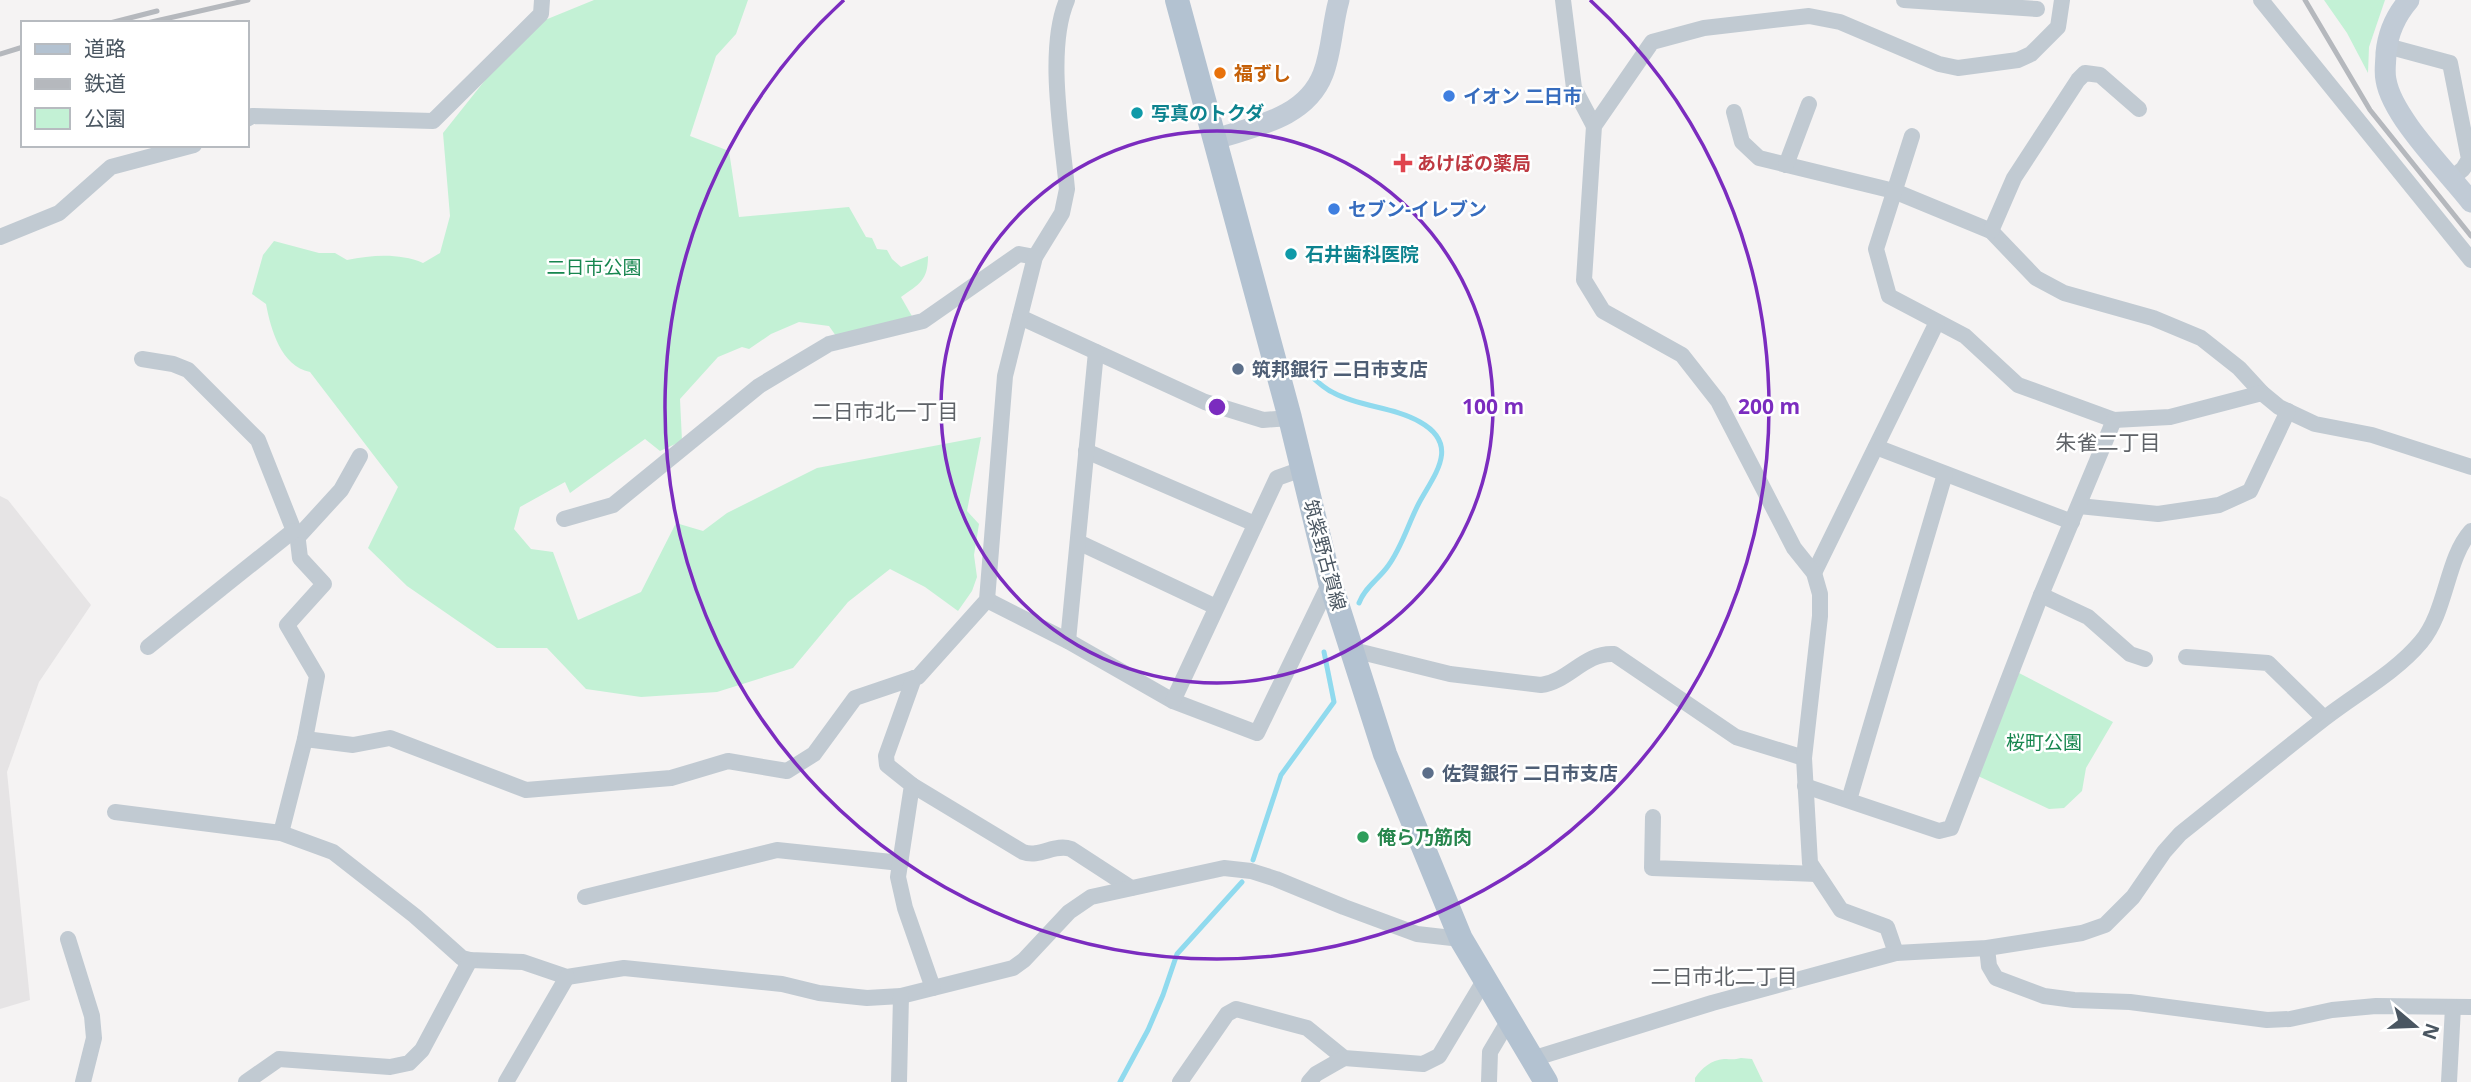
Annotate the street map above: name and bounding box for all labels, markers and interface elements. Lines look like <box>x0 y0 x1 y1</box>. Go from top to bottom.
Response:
legend <box>21 21 248 147</box>
text: 道路 <box>84 34 126 62</box>
place label: 福ずし <box>1234 60 1291 86</box>
marker: 福ずし <box>1212 65 1228 81</box>
text: 鉄道 <box>84 69 126 97</box>
place label: イオン 二日市 <box>1463 83 1582 109</box>
marker: イオン 二日市 <box>1441 88 1457 104</box>
place label: 写真のトクダ <box>1151 100 1264 126</box>
text: 公園 <box>84 104 126 132</box>
marker: 写真のトクダ <box>1129 105 1145 121</box>
place label: あけぼの薬局 <box>1417 150 1531 176</box>
marker: あけぼの薬局 <box>1395 155 1411 171</box>
place label: セブン-イレブン <box>1348 196 1487 222</box>
marker: セブン-イレブン <box>1326 201 1342 217</box>
place label: 石井歯科医院 <box>1305 241 1419 267</box>
marker: 石井歯科医院 <box>1283 246 1299 262</box>
park label: 二日市公園 <box>546 254 642 280</box>
place label: 筑邦銀行 二日市支店 <box>1252 356 1428 382</box>
marker: 筑邦銀行 二日市支店 <box>1230 361 1246 377</box>
text: 100 m <box>1462 392 1524 420</box>
text: 200 m <box>1738 392 1800 420</box>
centre of rings <box>1205 395 1229 419</box>
district label: 二日市北一丁目 <box>812 397 959 425</box>
district label: 朱雀二丁目 <box>2056 428 2161 456</box>
street label: 筑紫野古賀線 <box>1298 497 1352 613</box>
park label: 桜町公園 <box>2006 729 2082 755</box>
place label: 佐賀銀行 二日市支店 <box>1442 760 1618 786</box>
marker: 佐賀銀行 二日市支店 <box>1420 765 1436 781</box>
place label: 俺ら乃筋肉 <box>1377 824 1472 850</box>
marker: 俺ら乃筋肉 <box>1355 829 1371 845</box>
district label: 二日市北二丁目 <box>1651 962 1798 990</box>
north arrow <box>2380 991 2450 1061</box>
text: N <box>2416 1020 2446 1043</box>

